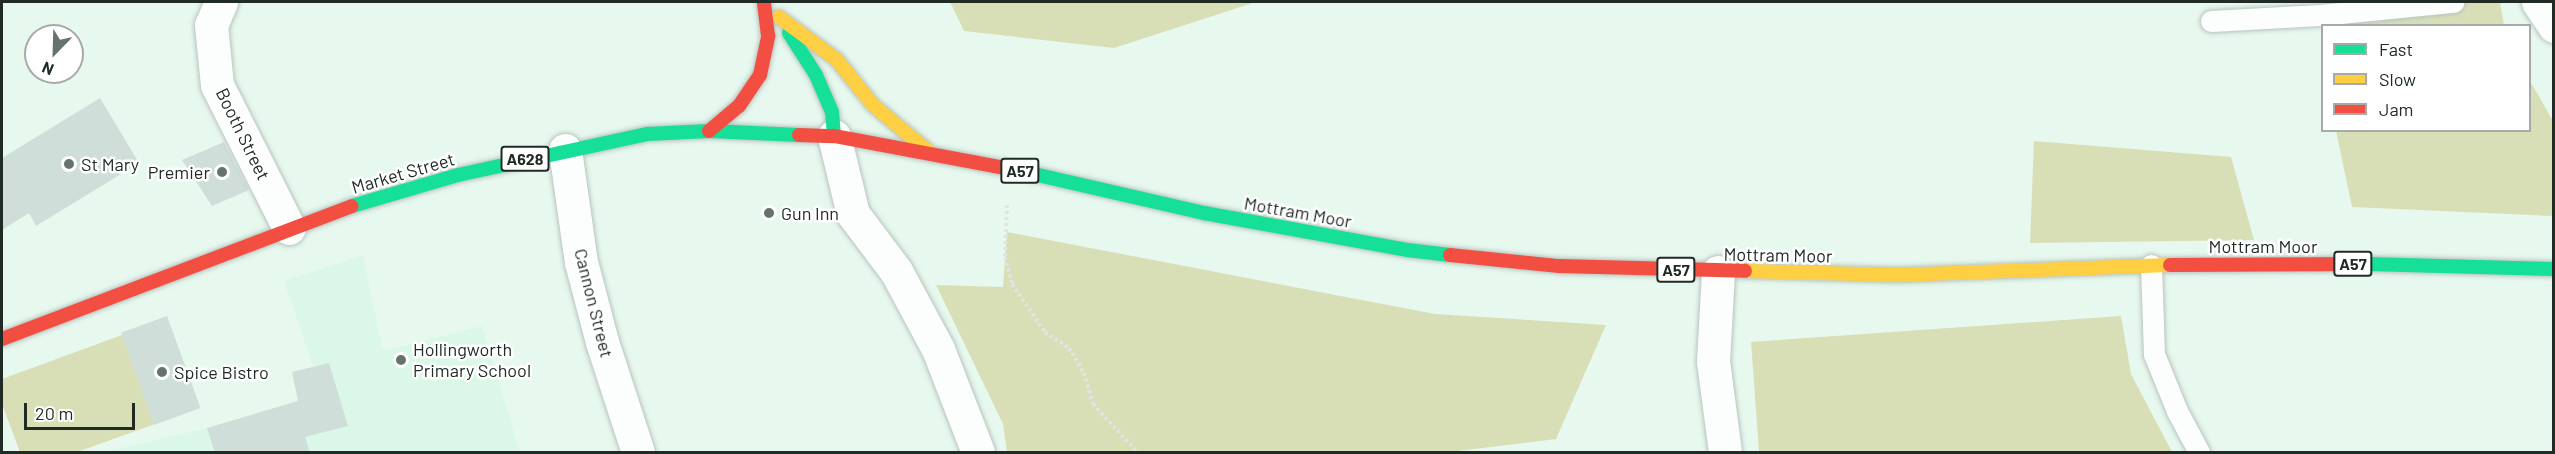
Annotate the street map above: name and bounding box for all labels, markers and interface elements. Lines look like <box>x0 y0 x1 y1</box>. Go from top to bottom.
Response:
north arrow <box>24 24 84 84</box>
legend <box>2321 24 2531 132</box>
text: Fast <box>2379 38 2413 60</box>
text: N <box>39 58 56 80</box>
text: Slow <box>2379 68 2416 90</box>
street label: Booth Street <box>211 84 275 184</box>
text: Jam <box>2379 98 2413 120</box>
road number: A628 <box>500 146 550 172</box>
street label: Market Street <box>349 148 457 198</box>
place label: St Mary <box>81 153 139 175</box>
marker: St Mary <box>62 157 76 171</box>
road number: A57 <box>999 158 1041 184</box>
place label: Premier <box>148 161 210 183</box>
marker: Premier <box>215 165 229 179</box>
street label: Mottram Moor <box>1242 192 1354 232</box>
place label: Gun Inn <box>781 202 839 224</box>
marker: Gun Inn <box>762 206 776 220</box>
street label: Mottram Moor <box>2209 235 2317 257</box>
street label: Mottram Moor <box>1723 243 1833 267</box>
street label: Cannon Street <box>570 246 618 360</box>
road number: A57 <box>2332 251 2374 277</box>
road number: A57 <box>1655 257 1697 283</box>
place label: Hollingworth Primary School <box>413 339 531 382</box>
marker: Hollingworth Primary School <box>394 353 408 367</box>
place label: Spice Bistro <box>174 361 269 383</box>
marker: Spice Bistro <box>155 365 169 379</box>
scale bar <box>27 391 138 429</box>
text: 20 m <box>35 402 73 424</box>

